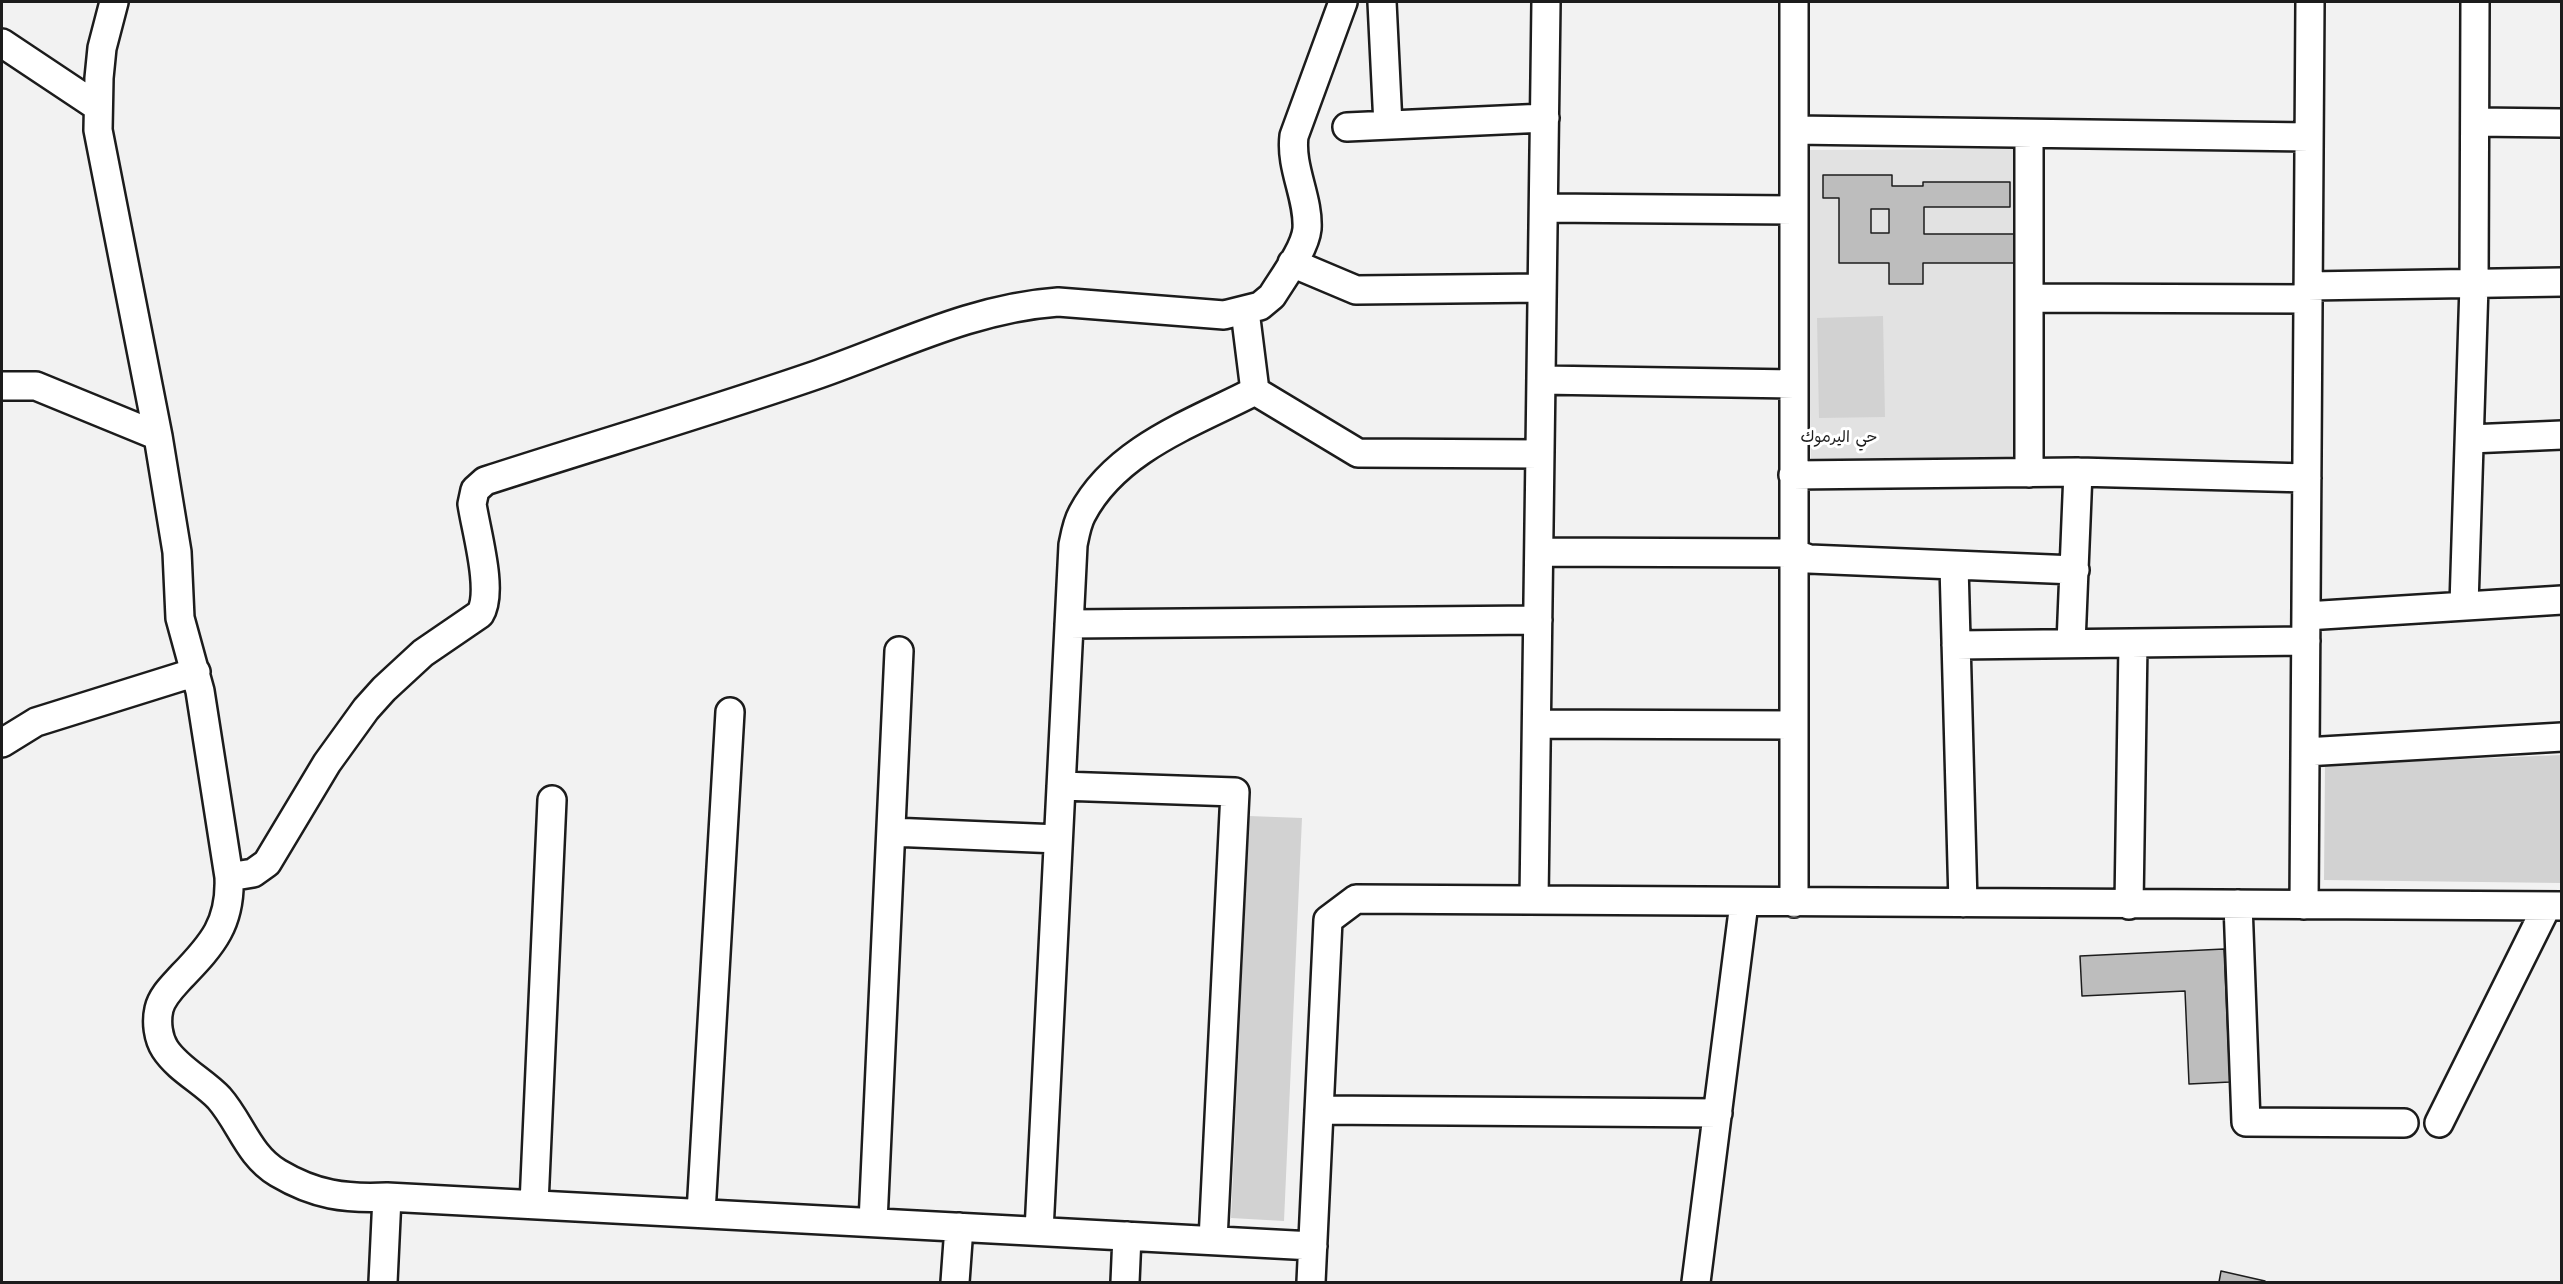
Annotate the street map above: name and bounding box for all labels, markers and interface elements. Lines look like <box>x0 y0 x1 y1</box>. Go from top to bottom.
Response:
district label: حي اليرموك <box>1801 428 1877 448</box>

